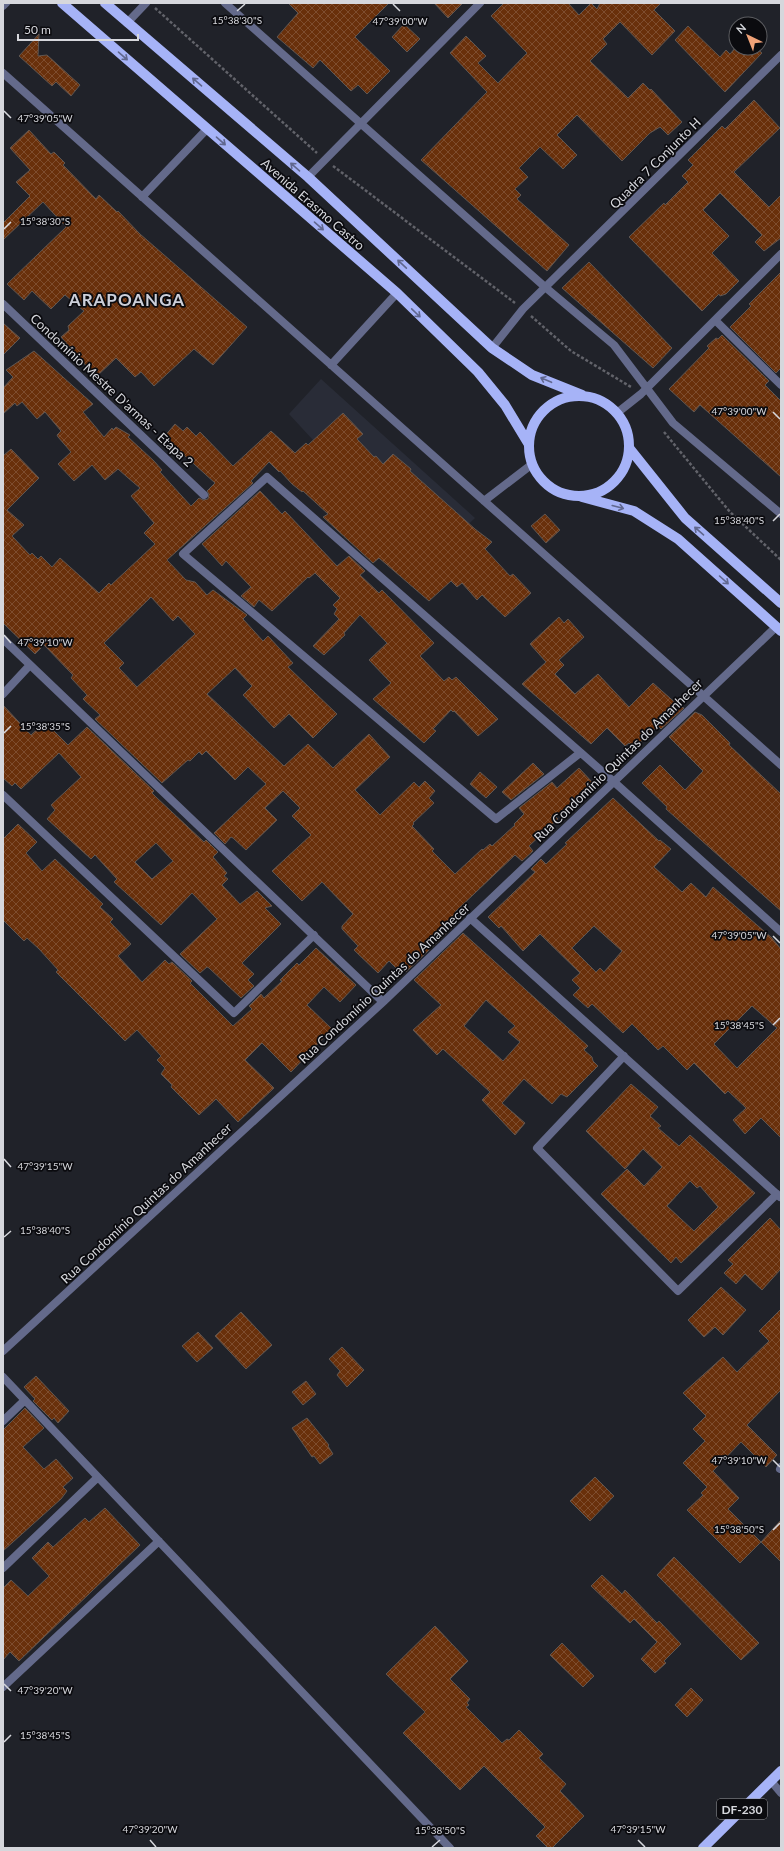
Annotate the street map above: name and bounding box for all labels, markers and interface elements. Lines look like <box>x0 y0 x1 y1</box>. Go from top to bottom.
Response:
text: 15°38'30"S <box>212 14 262 26</box>
text: 47°39'00"W <box>372 15 428 27</box>
scale bar <box>18 16 138 42</box>
north arrow <box>728 16 768 56</box>
text: N <box>733 21 748 36</box>
text: 50 m <box>24 22 51 37</box>
one-way arrow <box>118 51 128 61</box>
one-way arrow <box>191 78 202 87</box>
text: 47°39'05"W <box>17 112 73 124</box>
street label: Quadra 7 Conjunto H <box>606 114 704 212</box>
one-way arrow <box>216 136 226 146</box>
street label: Avenida Erasmo Castro <box>258 155 368 253</box>
one-way arrow <box>291 163 301 172</box>
text: 15°38'30"S <box>20 215 70 227</box>
one-way arrow <box>314 222 325 231</box>
one-way arrow <box>397 259 407 269</box>
district label: ARAPOANGA <box>68 289 185 310</box>
one-way arrow <box>411 308 422 317</box>
street label: Condomínio Mestre D'armas - Etapa 2 <box>27 310 197 470</box>
one-way arrow <box>540 376 552 384</box>
text: 47°39'00"W <box>711 405 767 417</box>
one-way arrow <box>611 504 624 511</box>
text: 15°38'40"S <box>714 514 764 526</box>
one-way arrow <box>694 526 705 535</box>
one-way arrow <box>718 575 728 584</box>
text: 47°39'10"W <box>17 636 73 648</box>
street label: Rua Condomínio Quintas do Amanhecer <box>530 675 706 845</box>
text: 15°38'35"S <box>20 720 70 732</box>
street label: Rua Condomínio Quintas do Amanhecer <box>295 899 473 1067</box>
text: 47°39'05"W <box>711 929 767 941</box>
text: 15°38'45"S <box>714 1019 764 1031</box>
street label: Rua Condomínio Quintas do Amanhecer <box>57 1119 235 1287</box>
text: 47°39'15"W <box>17 1160 73 1172</box>
text: 15°38'40"S <box>20 1224 70 1236</box>
text: 47°39'10"W <box>711 1454 767 1466</box>
text: 15°38'50"S <box>714 1523 764 1535</box>
text: 47°39'20"W <box>17 1684 73 1696</box>
text: 15°38'45"S <box>20 1729 70 1741</box>
road number: DF-230 <box>717 1799 767 1819</box>
text: 47°39'20"W <box>122 1823 178 1835</box>
text: 47°39'15"W <box>610 1823 666 1835</box>
text: 15°38'50"S <box>415 1824 465 1836</box>

